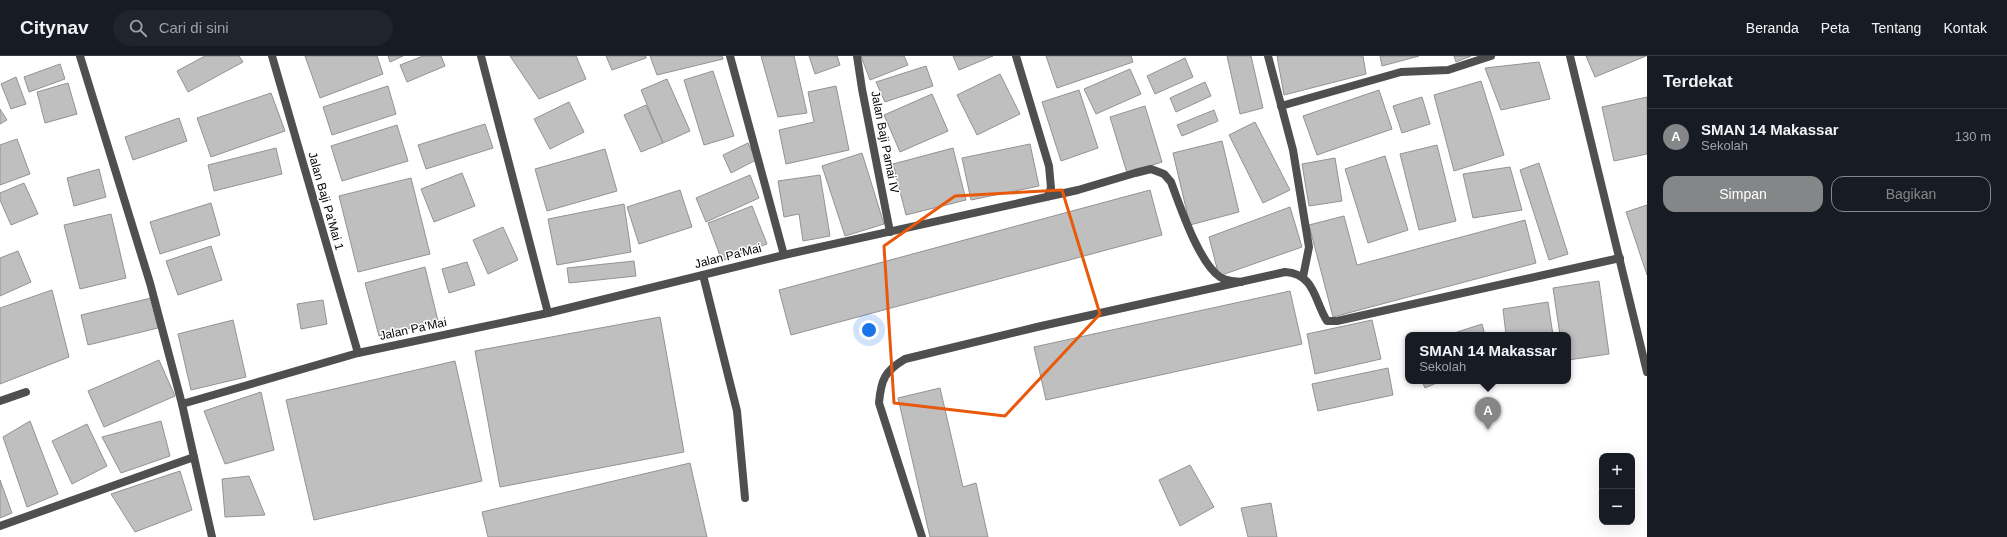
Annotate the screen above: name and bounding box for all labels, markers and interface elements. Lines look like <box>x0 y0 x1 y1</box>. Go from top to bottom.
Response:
search box <box>113 10 393 46</box>
text: Citynav <box>20 17 89 38</box>
icon: search <box>127 17 149 39</box>
text: Cari di sini <box>159 19 229 36</box>
text: Beranda <box>1746 20 1799 36</box>
text: Peta <box>1821 20 1850 36</box>
text: Tentang <box>1872 20 1921 36</box>
text: Kontak <box>1943 20 1987 36</box>
text: Terdekat <box>1663 72 1733 91</box>
street label: Jalan Baji Pamai IV <box>868 90 902 194</box>
text: SMAN 14 Makassar <box>1701 121 1839 138</box>
text: A <box>1671 129 1681 144</box>
text: 130 m <box>1955 129 1991 144</box>
text: Sekolah <box>1701 138 1748 153</box>
street label: Jalan Baji Pa'Mai 1 <box>305 150 347 252</box>
button: Simpan <box>1663 176 1823 212</box>
button: Bagikan <box>1831 176 1991 212</box>
street label: Jalan Pa'Mai <box>693 241 763 271</box>
street label: Jalan Pa'Mai <box>378 315 448 343</box>
your location <box>859 320 879 340</box>
popup <box>1405 332 1571 384</box>
text: SMAN 14 Makassar <box>1419 342 1557 359</box>
text: Sekolah <box>1419 359 1466 374</box>
pin: A <box>1475 397 1501 430</box>
map controls <box>1599 453 1635 525</box>
button: + <box>1599 453 1635 489</box>
button: − <box>1599 489 1635 525</box>

